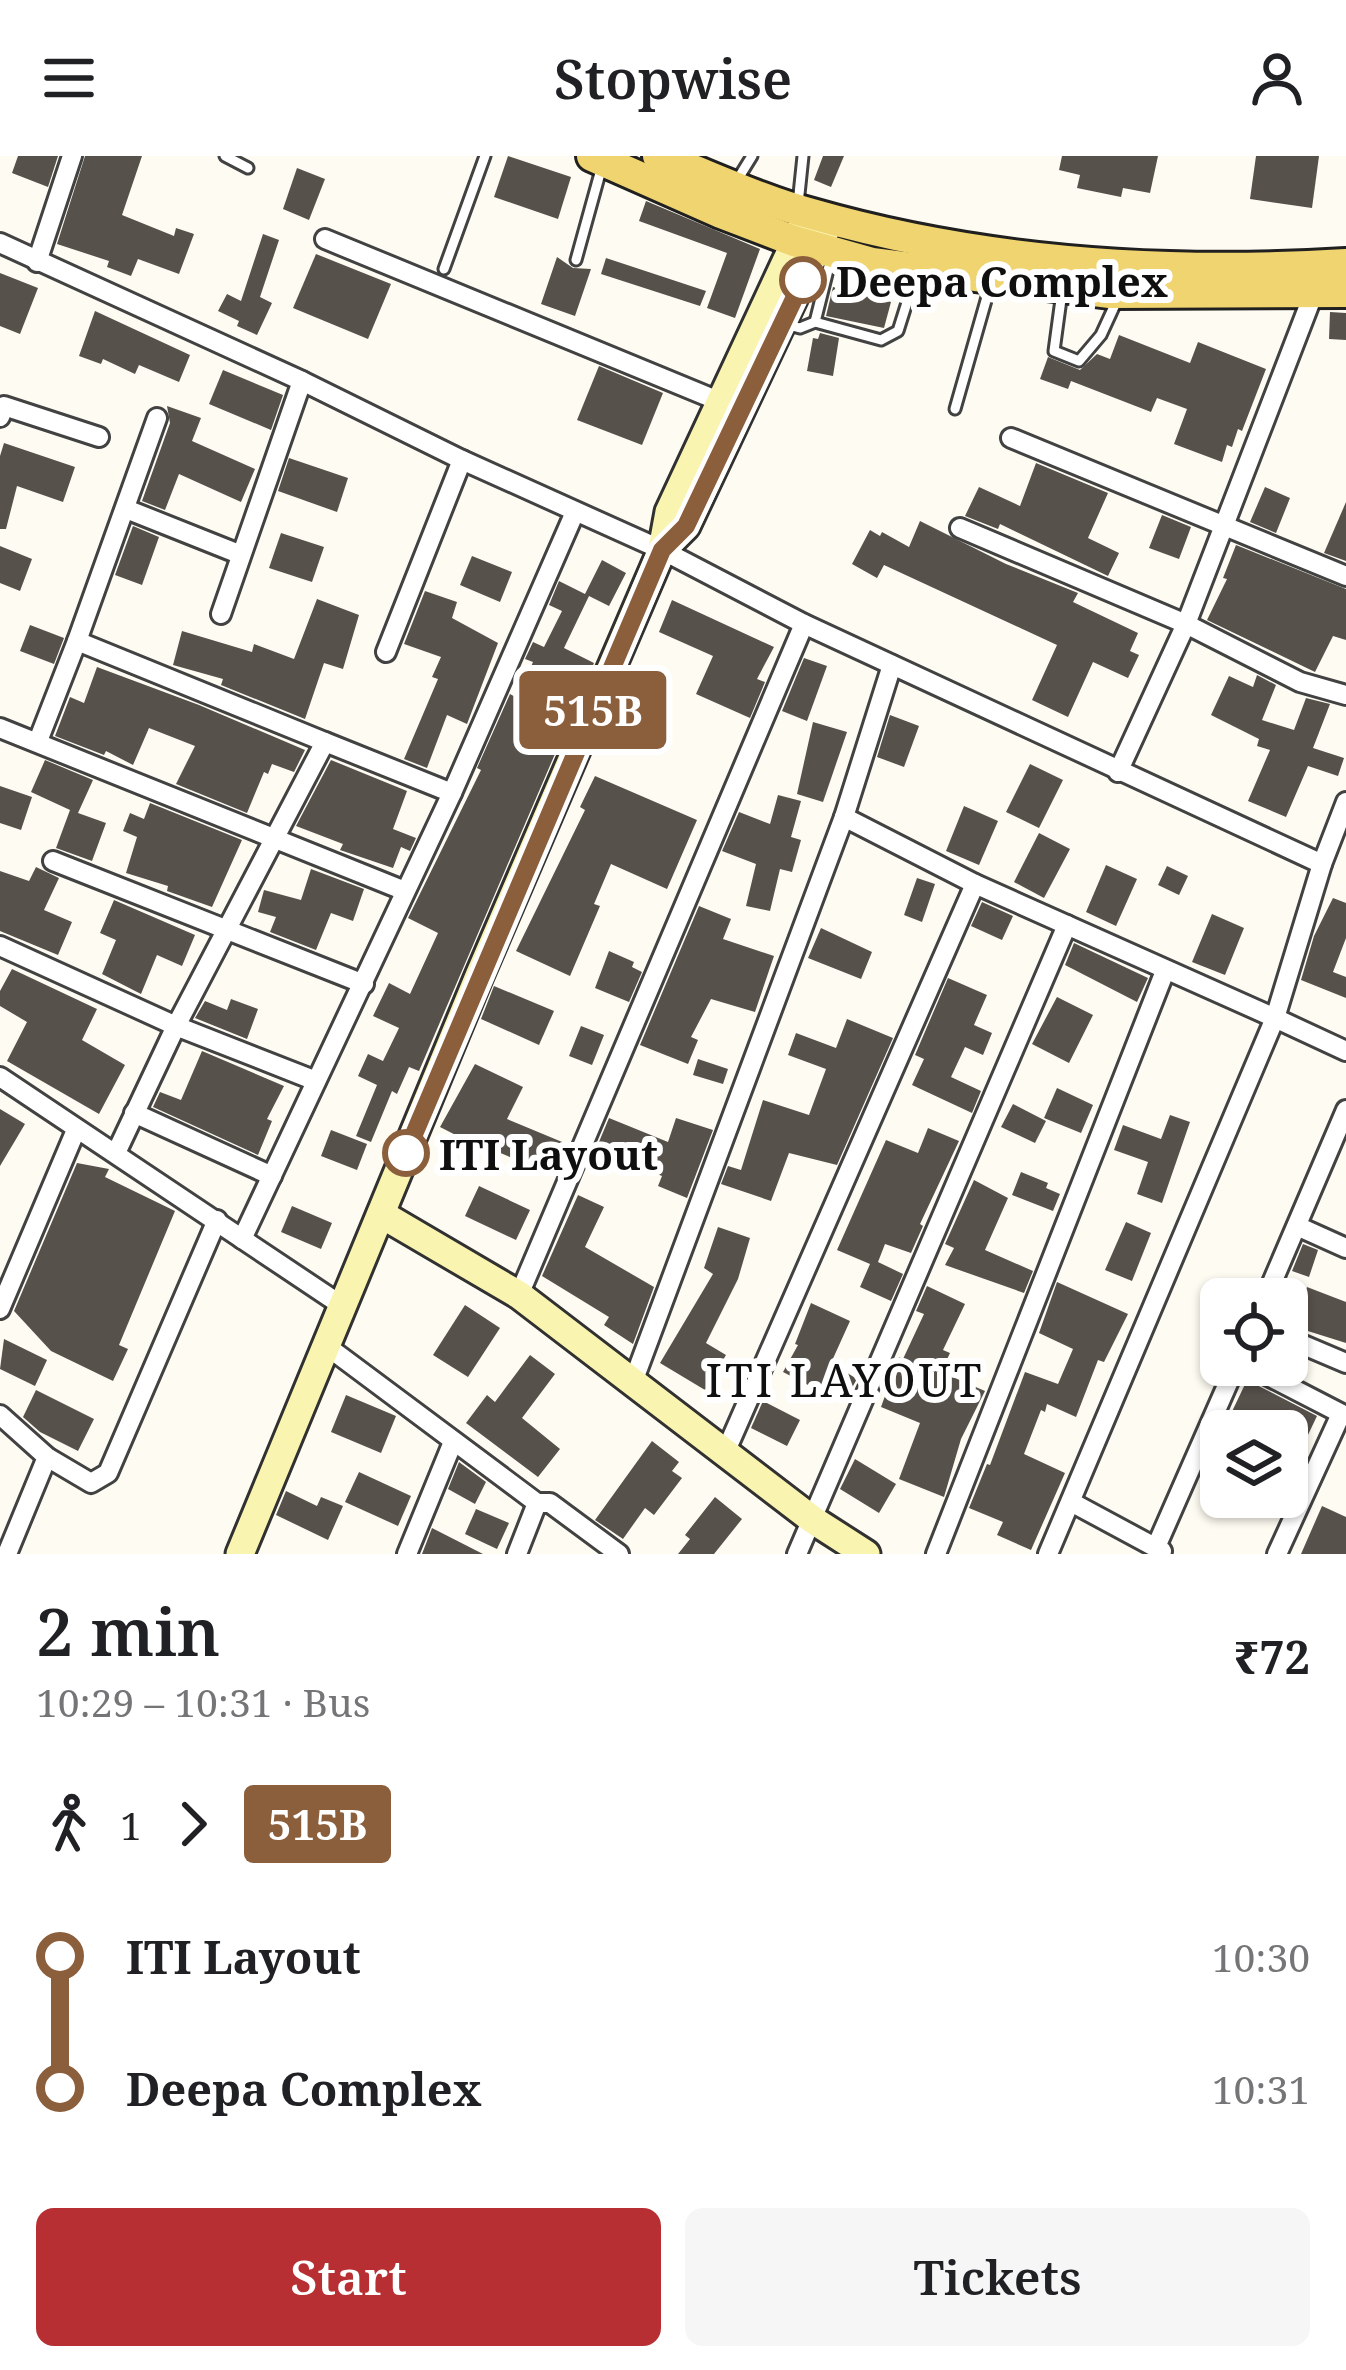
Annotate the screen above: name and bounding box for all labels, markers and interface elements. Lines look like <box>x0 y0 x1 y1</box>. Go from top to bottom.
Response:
text: Stopwise <box>554 41 792 115</box>
icon: menu <box>36 45 102 111</box>
icon: person <box>1244 45 1310 111</box>
place label: Deepa Complex <box>836 252 1168 309</box>
marker: Deepa Complex <box>781 258 825 302</box>
line badge: 515B <box>509 671 677 749</box>
text: 515B <box>543 681 643 738</box>
place label: ITI Layout <box>439 1125 658 1182</box>
marker: ITI Layout <box>384 1131 428 1175</box>
map controls <box>1200 1278 1308 1518</box>
button: locate <box>1200 1278 1308 1386</box>
district label: ITI LAYOUT <box>706 1349 984 1410</box>
button: layers <box>1200 1410 1308 1518</box>
text: 2 min <box>36 1585 220 1675</box>
text: ₹72 <box>1234 1626 1310 1687</box>
text: 10:29 – 10:31 · Bus <box>36 1675 370 1728</box>
icon: walk <box>36 1791 102 1857</box>
icon: forward <box>160 1791 226 1857</box>
text: 515B <box>268 1795 367 1852</box>
text: 1 <box>120 1798 142 1851</box>
text: ITI Layout <box>126 1926 361 1987</box>
text: 10:30 <box>1212 1930 1310 1983</box>
text: Deepa Complex <box>126 2058 482 2119</box>
text: 10:31 <box>1212 2062 1310 2115</box>
button: Start <box>36 2208 661 2346</box>
button: Tickets <box>685 2208 1310 2346</box>

